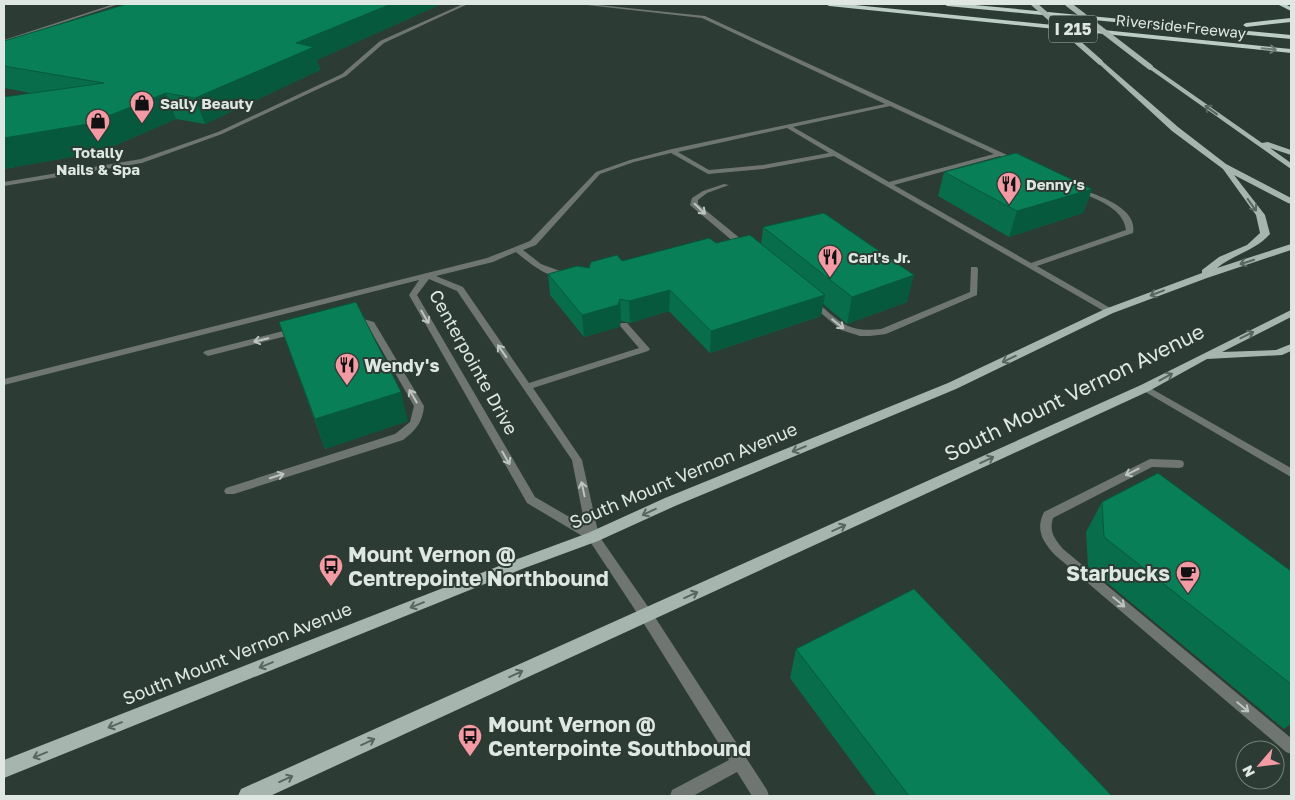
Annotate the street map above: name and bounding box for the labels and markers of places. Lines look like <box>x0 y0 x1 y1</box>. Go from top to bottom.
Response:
shop icon: Sally Beauty <box>129 90 155 124</box>
place label: Sally Beauty <box>160 94 253 112</box>
shop icon: Totally Nails & Spa <box>85 108 111 142</box>
place label: Totally Nails & Spa <box>56 143 140 178</box>
restaurant icon: Denny's <box>996 171 1022 205</box>
place label: Denny's <box>1026 175 1085 193</box>
restaurant icon: Carl's Jr. <box>817 244 843 278</box>
place label: Carl's Jr. <box>848 248 911 266</box>
restaurant icon: Wendy's <box>334 352 360 386</box>
place label: Wendy's <box>364 354 439 376</box>
place label: Mount Vernon @ Centrepointe Northbound <box>348 541 609 591</box>
bus stop icon: Mount Vernon @ Centrepointe Northbound <box>318 553 344 587</box>
place label: Starbucks <box>1066 560 1170 586</box>
cafe icon: Starbucks <box>1175 560 1201 594</box>
place label: Mount Vernon @ Centerpointe Southbound <box>488 711 751 761</box>
bus stop icon: Mount Vernon @ Centerpointe Southbound <box>457 723 483 757</box>

